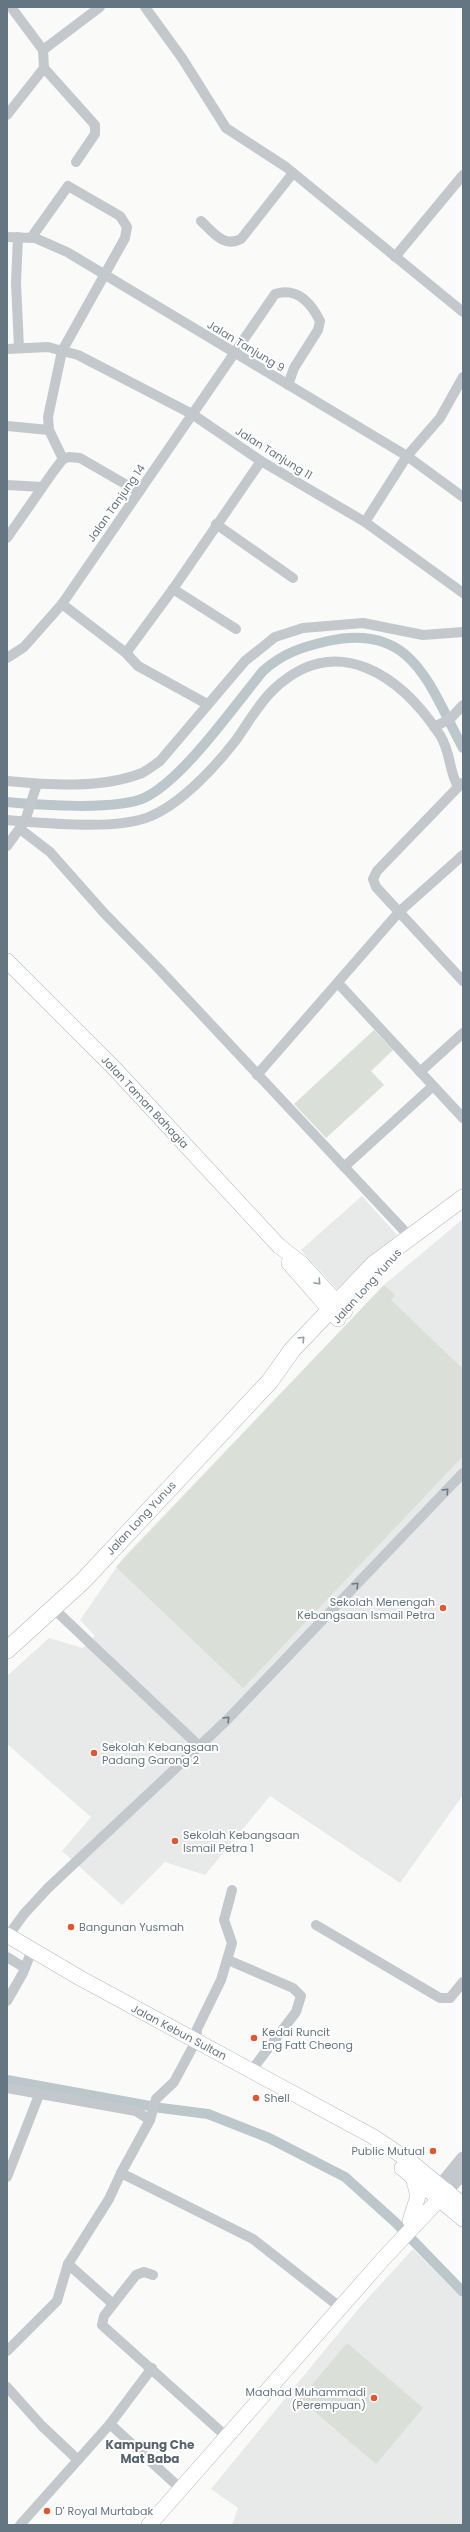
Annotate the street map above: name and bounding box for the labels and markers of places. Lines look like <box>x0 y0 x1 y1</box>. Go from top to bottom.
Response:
place label: Sekolah Menengah Kebangsaan Ismail Petra <box>297 1594 435 1623</box>
marker: Sekolah Menengah Kebangsaan Ismail Petra <box>438 1603 448 1613</box>
place label: Sekolah Kebangsaan Padang Garong 2 <box>102 1739 219 1768</box>
marker: Sekolah Kebangsaan Padang Garong 2 <box>89 1748 99 1758</box>
place label: Sekolah Kebangsaan Ismail Petra 1 <box>183 1827 300 1856</box>
marker: Sekolah Kebangsaan Ismail Petra 1 <box>170 1836 180 1846</box>
place label: Bangunan Yusmah <box>79 1919 184 1935</box>
marker: Bangunan Yusmah <box>66 1922 76 1932</box>
place label: Kedai Runcit Eng Fatt Cheong <box>262 2024 353 2053</box>
marker: Kedai Runcit Eng Fatt Cheong <box>249 2033 259 2043</box>
place label: Shell <box>264 2090 290 2106</box>
marker: Shell <box>251 2093 261 2103</box>
place label: Public Mutual <box>351 2143 425 2159</box>
marker: Public Mutual <box>428 2146 438 2156</box>
place label: Maahad Muhammadi (Perempuan) <box>246 2384 366 2413</box>
marker: Maahad Muhammadi (Perempuan) <box>369 2393 379 2403</box>
place label: D' Royal Murtabak <box>55 2503 153 2519</box>
marker: D' Royal Murtabak <box>42 2506 52 2516</box>

